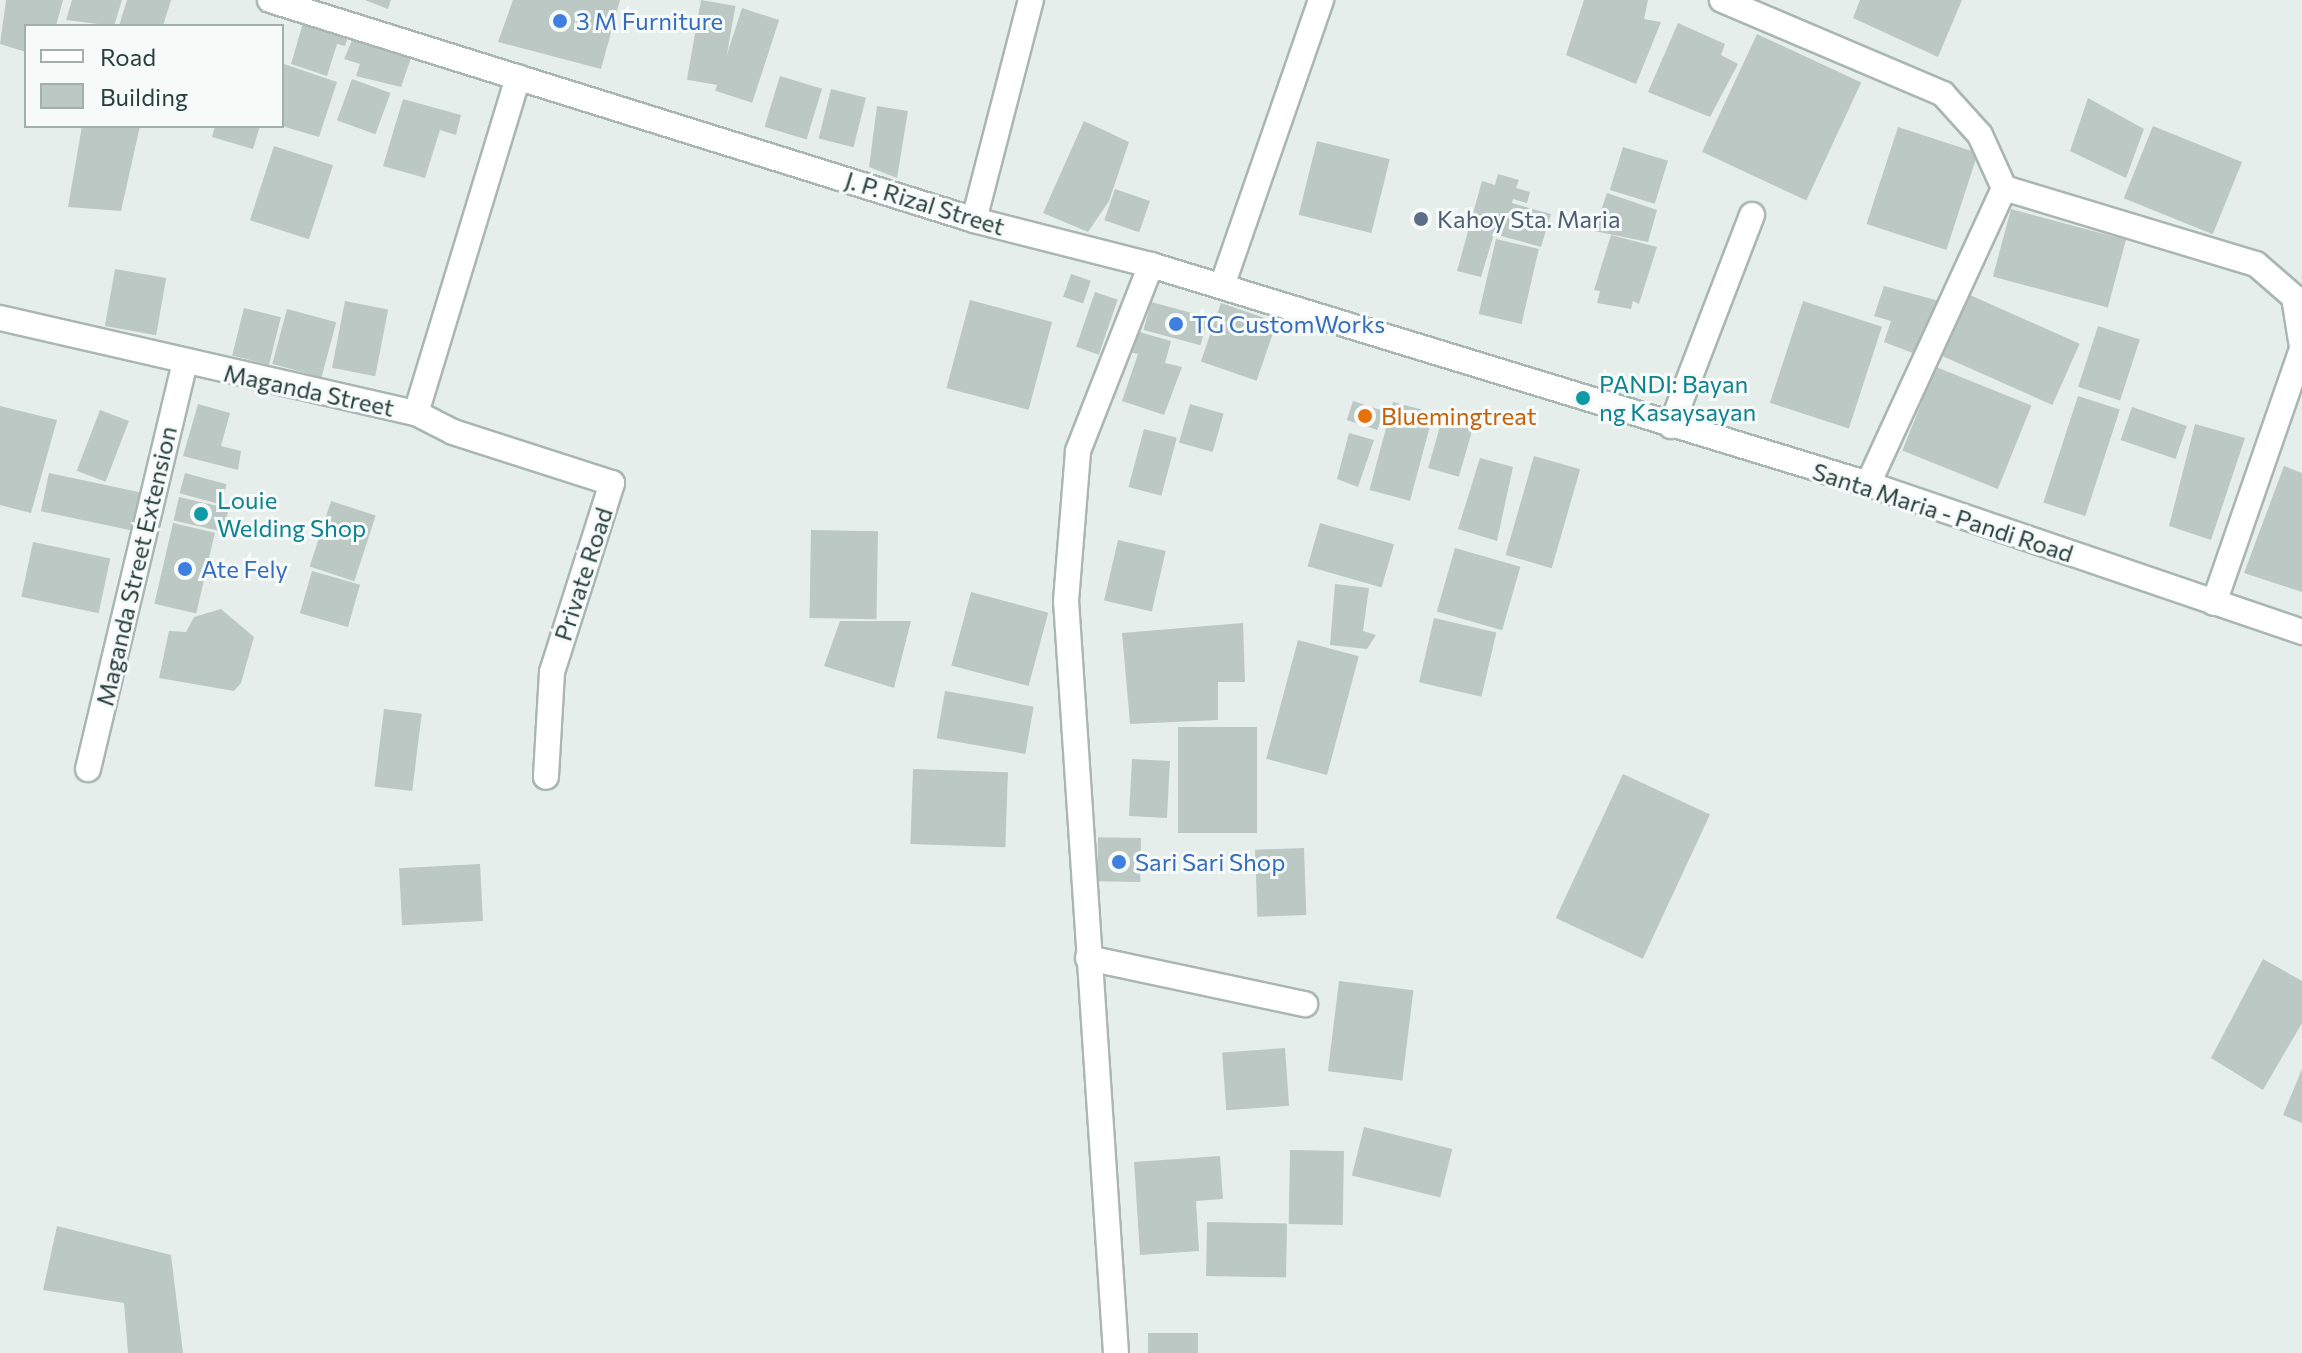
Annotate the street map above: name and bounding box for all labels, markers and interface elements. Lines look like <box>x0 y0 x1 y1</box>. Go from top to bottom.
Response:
place label: 3 M Furniture <box>576 7 723 35</box>
marker: 3 M Furniture <box>551 12 569 30</box>
legend <box>24 24 284 128</box>
text: Road <box>100 42 156 71</box>
text: Building <box>100 82 188 111</box>
street label: J. P. Rizal Street <box>842 165 1008 241</box>
place label: Kahoy Sta. Maria <box>1437 205 1620 233</box>
marker: Kahoy Sta. Maria <box>1412 210 1430 228</box>
place label: TG CustomWorks <box>1192 310 1385 338</box>
marker: TG CustomWorks <box>1167 315 1185 333</box>
street label: Maganda Street <box>221 358 397 422</box>
place label: PANDI: Bayan ng Kasaysayan <box>1599 370 1756 426</box>
marker: PANDI: Bayan ng Kasaysayan <box>1574 389 1592 407</box>
place label: Bluemingtreat <box>1381 402 1537 430</box>
marker: Bluemingtreat <box>1356 407 1374 425</box>
street label: Maganda Street Extension <box>90 423 182 709</box>
street label: Santa Maria - Pandi Road <box>1809 456 2077 568</box>
place label: Louie Welding Shop <box>217 486 366 542</box>
street label: Private Road <box>548 504 618 644</box>
marker: Louie Welding Shop <box>192 505 210 523</box>
place label: Ate Fely <box>201 555 288 583</box>
marker: Ate Fely <box>176 560 194 578</box>
place label: Sari Sari Shop <box>1135 848 1285 876</box>
marker: Sari Sari Shop <box>1110 853 1128 871</box>

